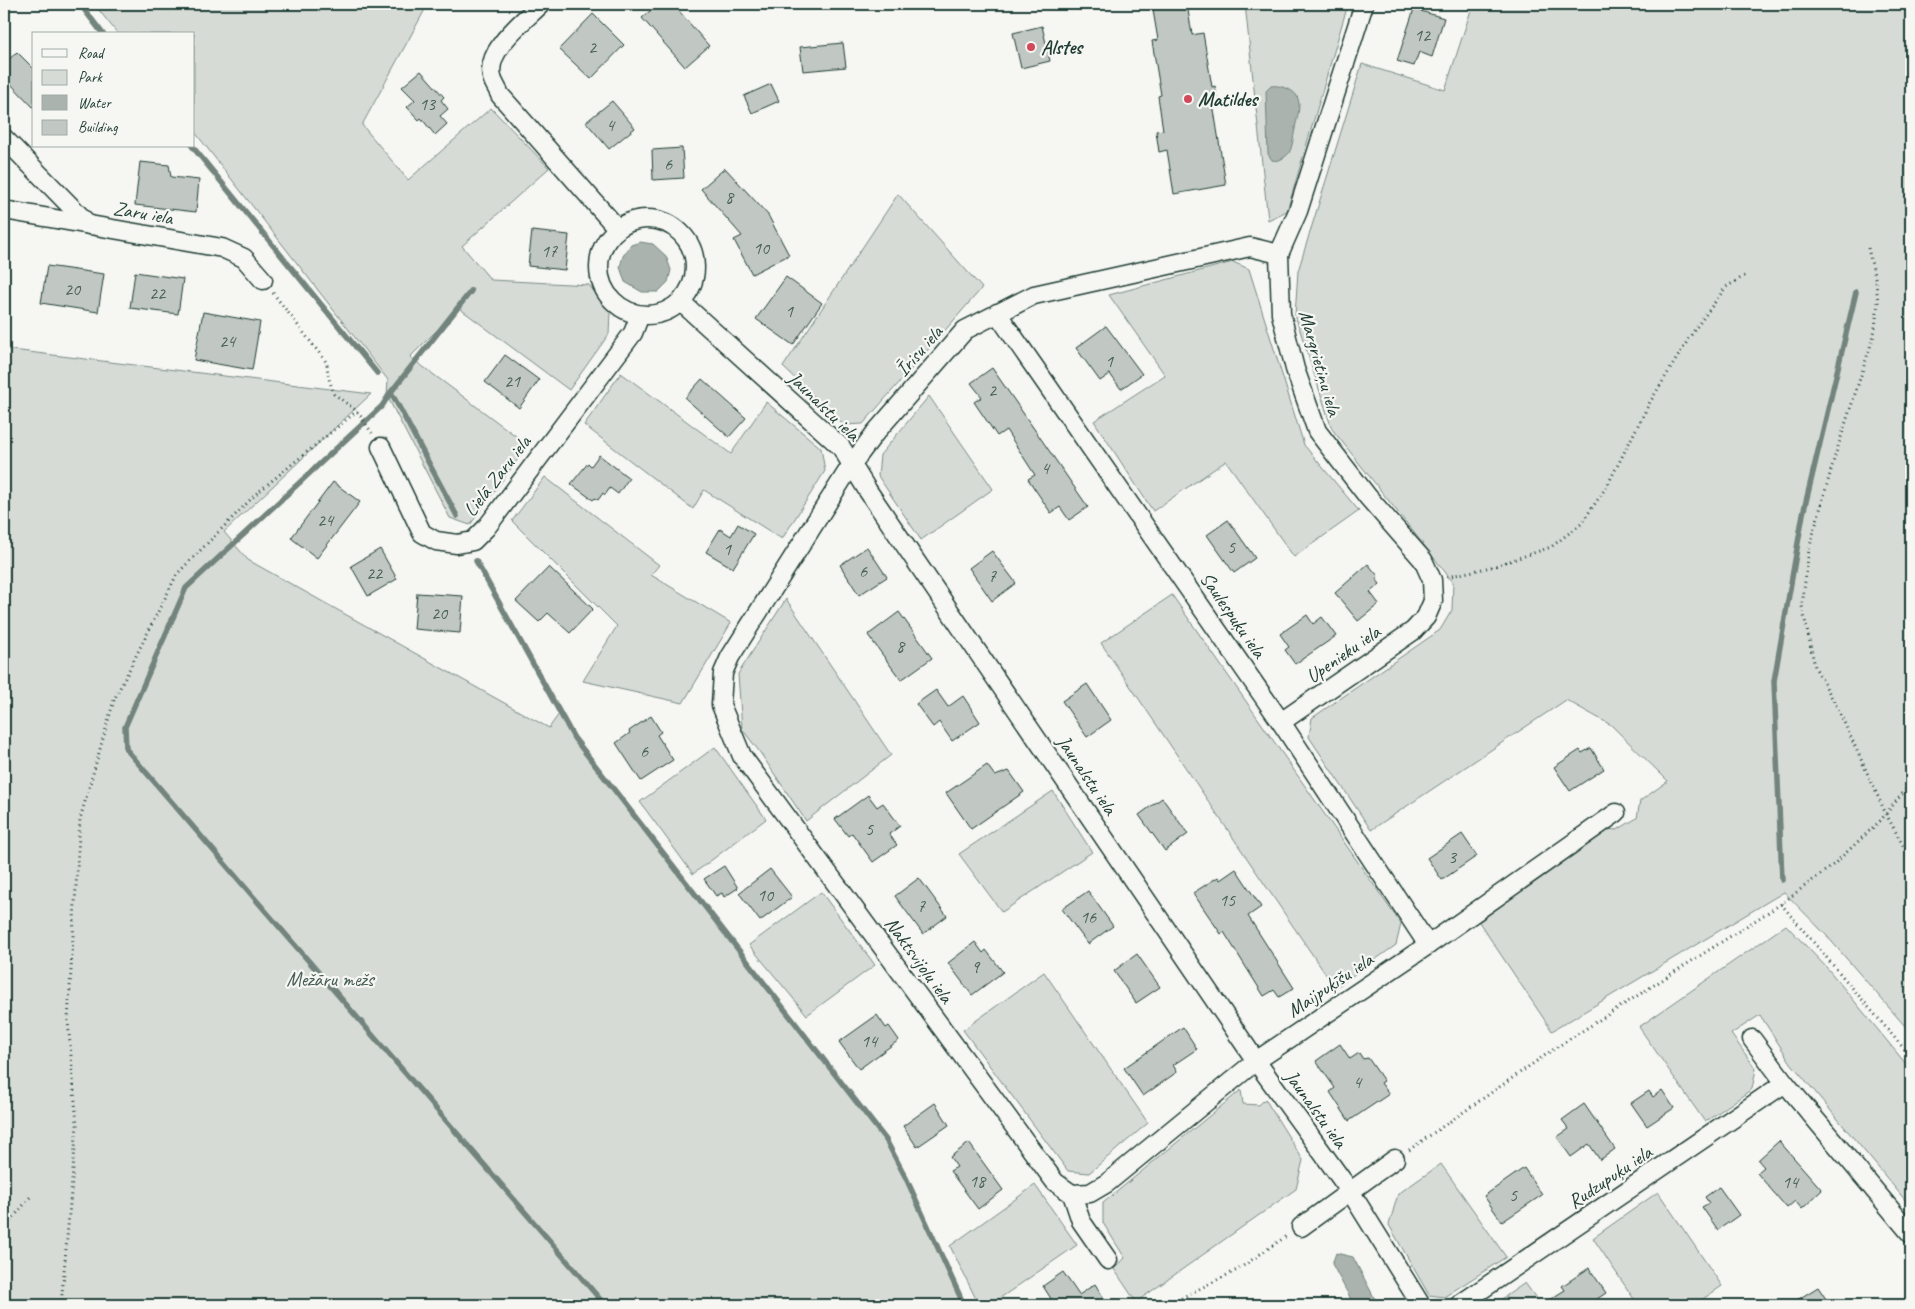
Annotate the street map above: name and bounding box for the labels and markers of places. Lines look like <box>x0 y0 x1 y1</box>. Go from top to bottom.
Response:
place label: Alstes <box>1041 35 1084 60</box>
marker: Alstes <box>1025 41 1037 53</box>
place label: Matildes <box>1198 87 1259 112</box>
marker: Matildes <box>1182 93 1194 105</box>

